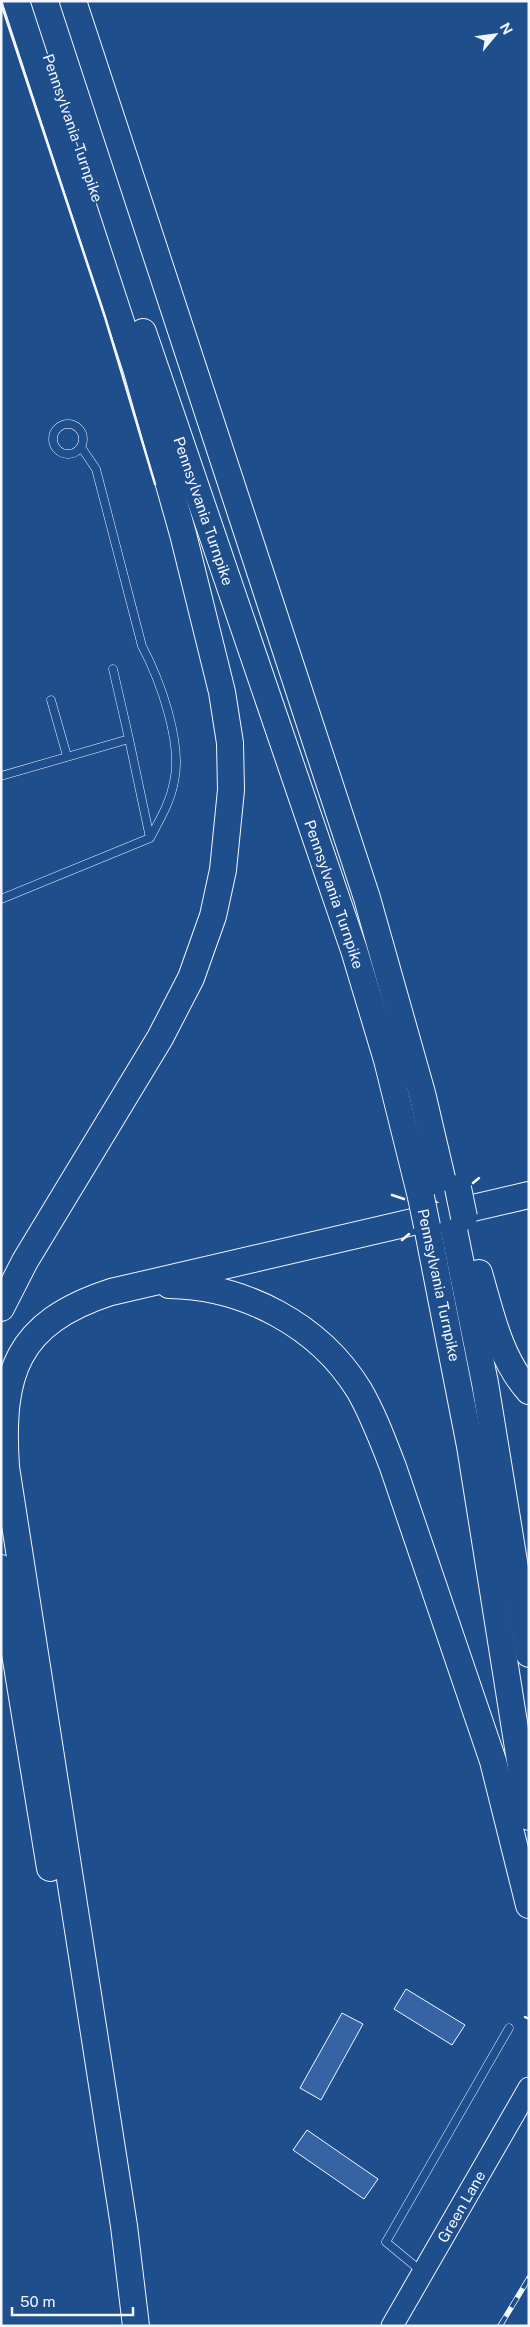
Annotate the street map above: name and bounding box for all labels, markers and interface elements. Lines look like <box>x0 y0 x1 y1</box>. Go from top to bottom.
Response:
north arrow <box>470 10 520 60</box>
text: N <box>497 20 516 37</box>
street label: Pennsylvania Turnpike <box>40 52 106 204</box>
street label: Pennsylvania Turnpike <box>171 434 237 587</box>
street label: Pennsylvania Turnpike <box>302 818 368 971</box>
street label: Pennsylvania Turnpike <box>415 1207 463 1363</box>
street label: Green Lane <box>434 2168 488 2245</box>
scale bar <box>12 2284 134 2316</box>
text: 50 m <box>20 2293 55 2310</box>

